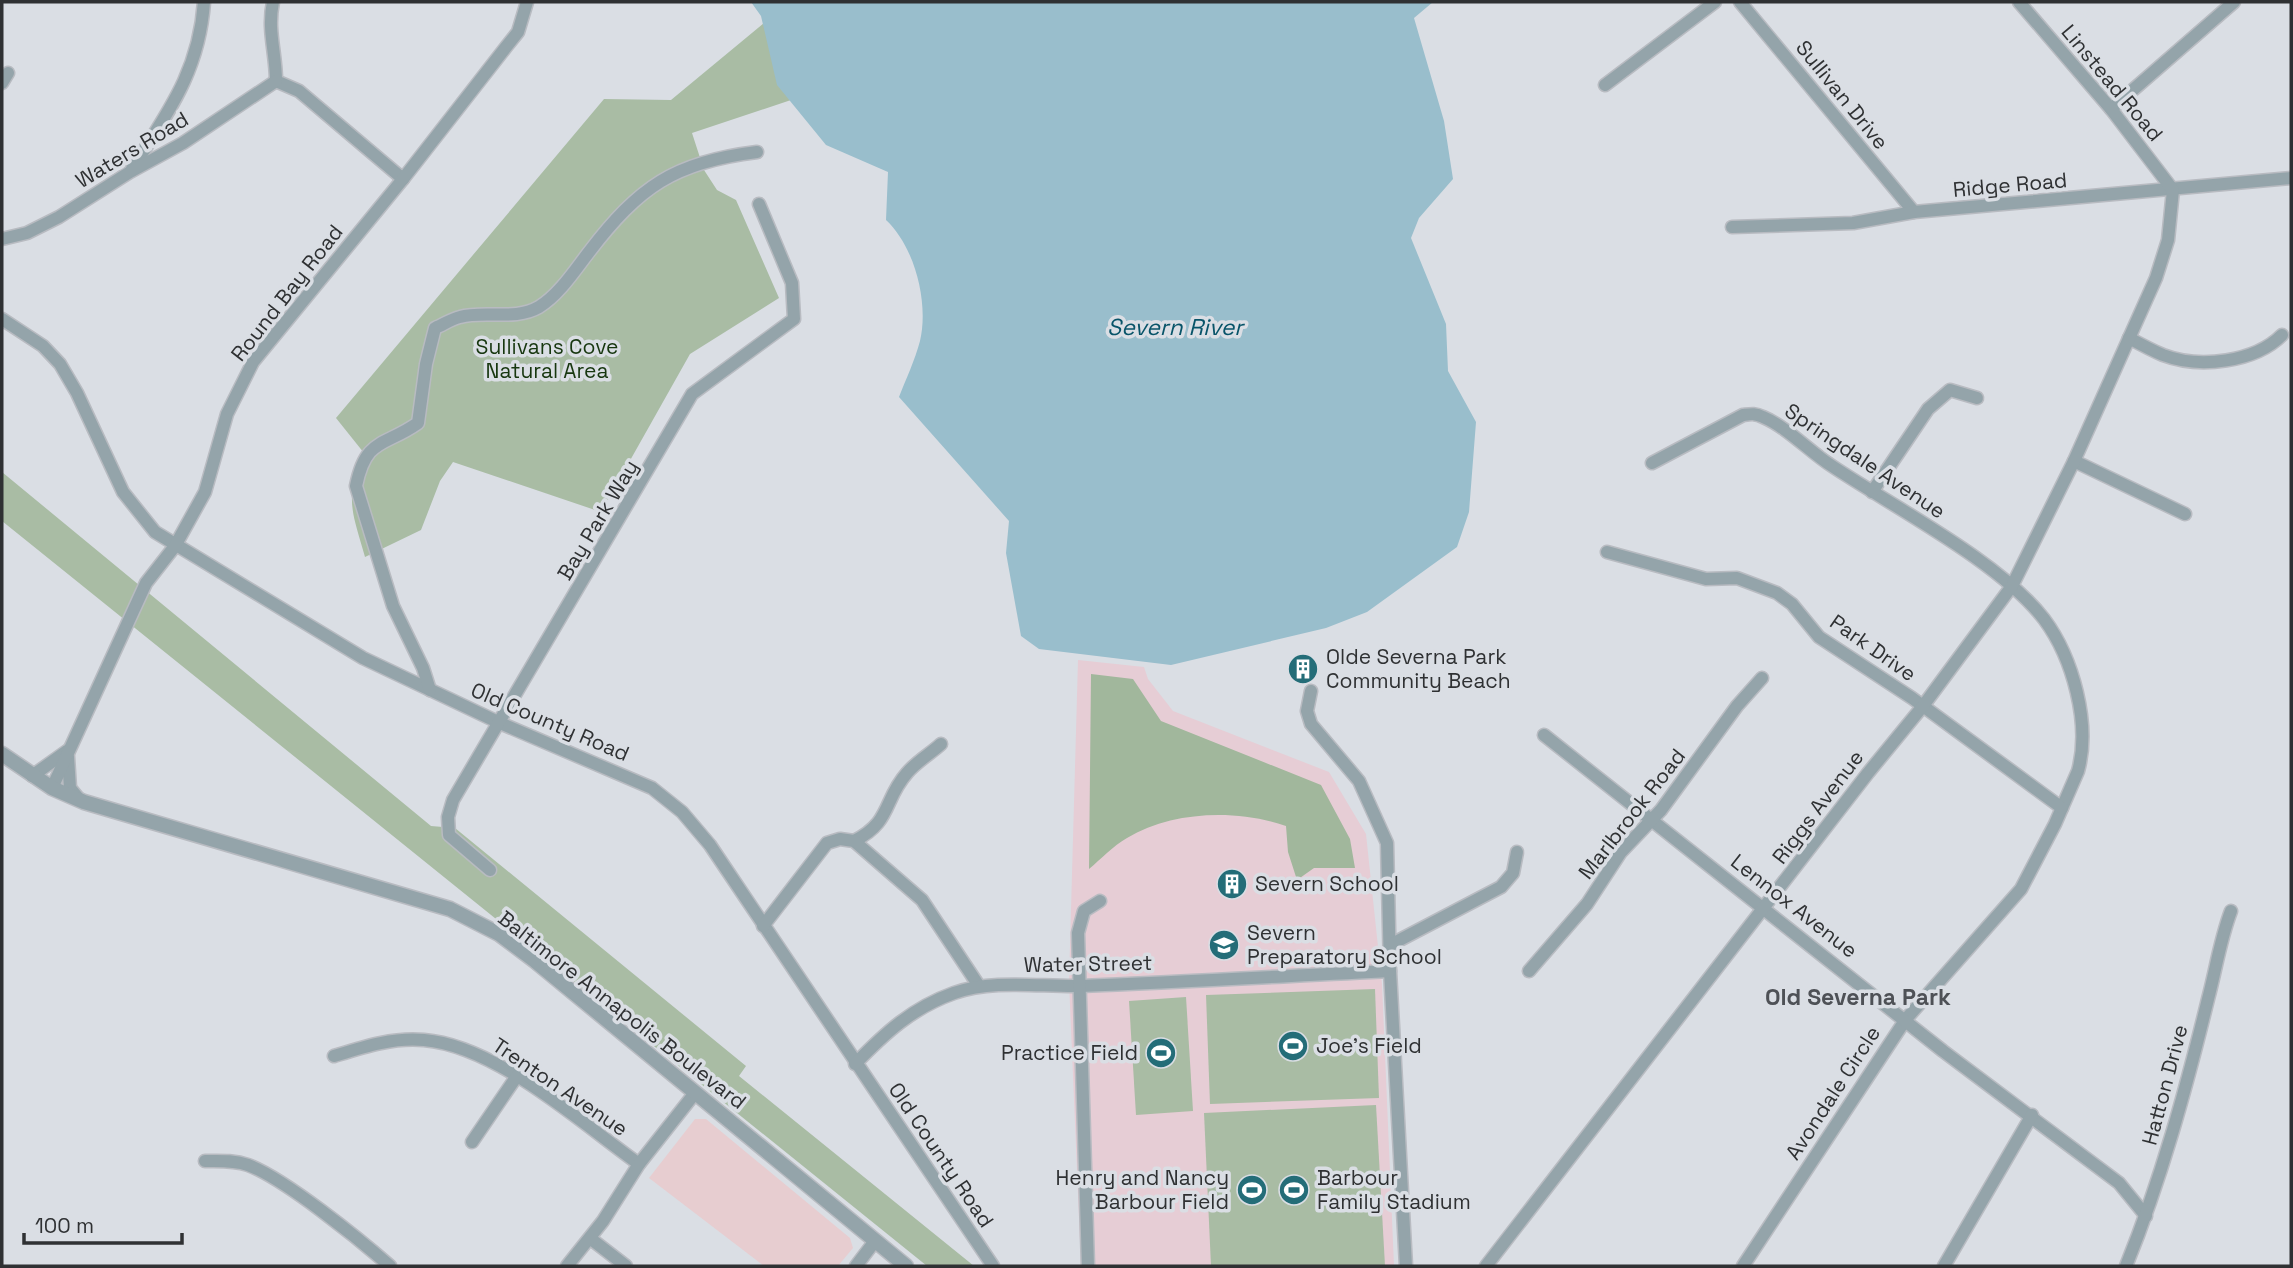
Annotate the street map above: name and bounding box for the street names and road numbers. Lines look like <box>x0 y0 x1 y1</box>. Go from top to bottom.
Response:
street label: Linstead Road <box>2056 19 2169 147</box>
street label: Sullivan Drive <box>1790 35 1895 155</box>
street label: Waters Road <box>70 105 193 194</box>
street label: Ridge Road <box>1952 166 2068 203</box>
street label: Round Bay Road <box>225 219 348 367</box>
street label: Springdale Avenue <box>1780 397 1951 524</box>
street label: Bay Park Way <box>551 455 644 585</box>
street label: Park Drive <box>1825 608 1922 687</box>
street label: Old County Road <box>467 676 633 767</box>
street label: Marlbrook Road <box>1572 743 1691 884</box>
street label: Riggs Avenue <box>1766 744 1869 869</box>
street label: Lennox Avenue <box>1725 848 1863 964</box>
street label: Baltimore Annapolis Boulevard <box>493 904 752 1115</box>
street label: Water Street <box>1023 949 1153 978</box>
street label: Avondale Circle <box>1779 1021 1886 1165</box>
street label: Hatton Drive <box>2135 1022 2194 1148</box>
street label: Trenton Avenue <box>487 1031 633 1142</box>
street label: Old County Road <box>883 1077 1000 1233</box>

